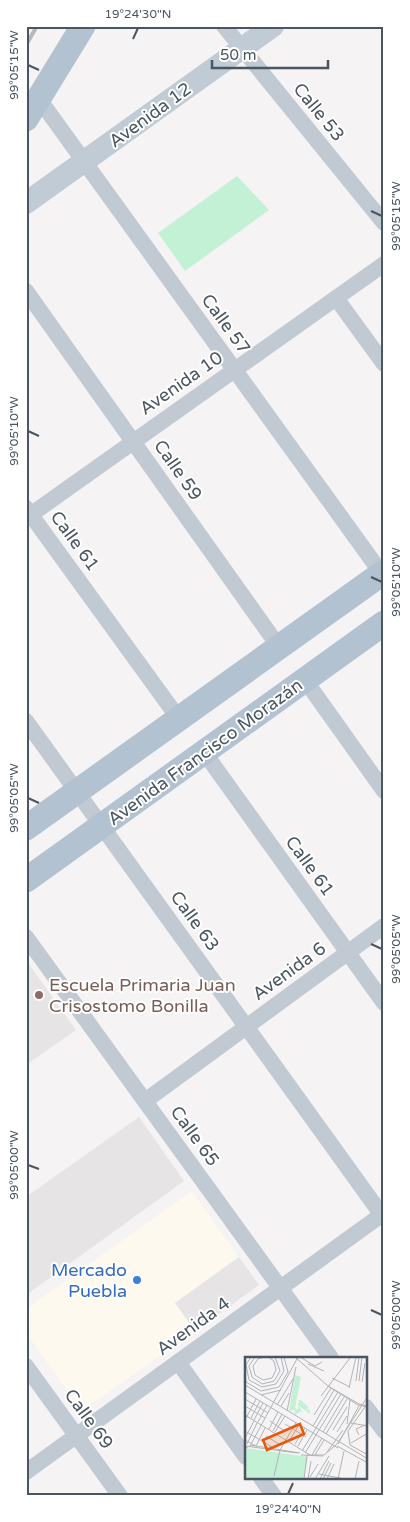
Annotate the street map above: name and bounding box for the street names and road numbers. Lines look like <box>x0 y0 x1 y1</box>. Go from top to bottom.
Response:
street label: Avenida 12 <box>104 78 196 152</box>
street label: Calle 53 <box>289 78 349 146</box>
street label: Calle 57 <box>197 290 255 358</box>
street label: Avenida 10 <box>135 346 227 420</box>
street label: Calle 59 <box>149 435 207 505</box>
street label: Calle 61 <box>46 507 104 575</box>
street label: Avenida Francisco Morazán <box>103 674 307 830</box>
street label: Calle 61 <box>281 832 339 900</box>
street label: Calle 63 <box>166 887 224 955</box>
street label: Avenida 6 <box>248 937 330 1005</box>
street label: Calle 65 <box>166 1102 224 1170</box>
street label: Avenida 4 <box>152 1292 234 1360</box>
street label: Calle 69 <box>60 1385 118 1453</box>

